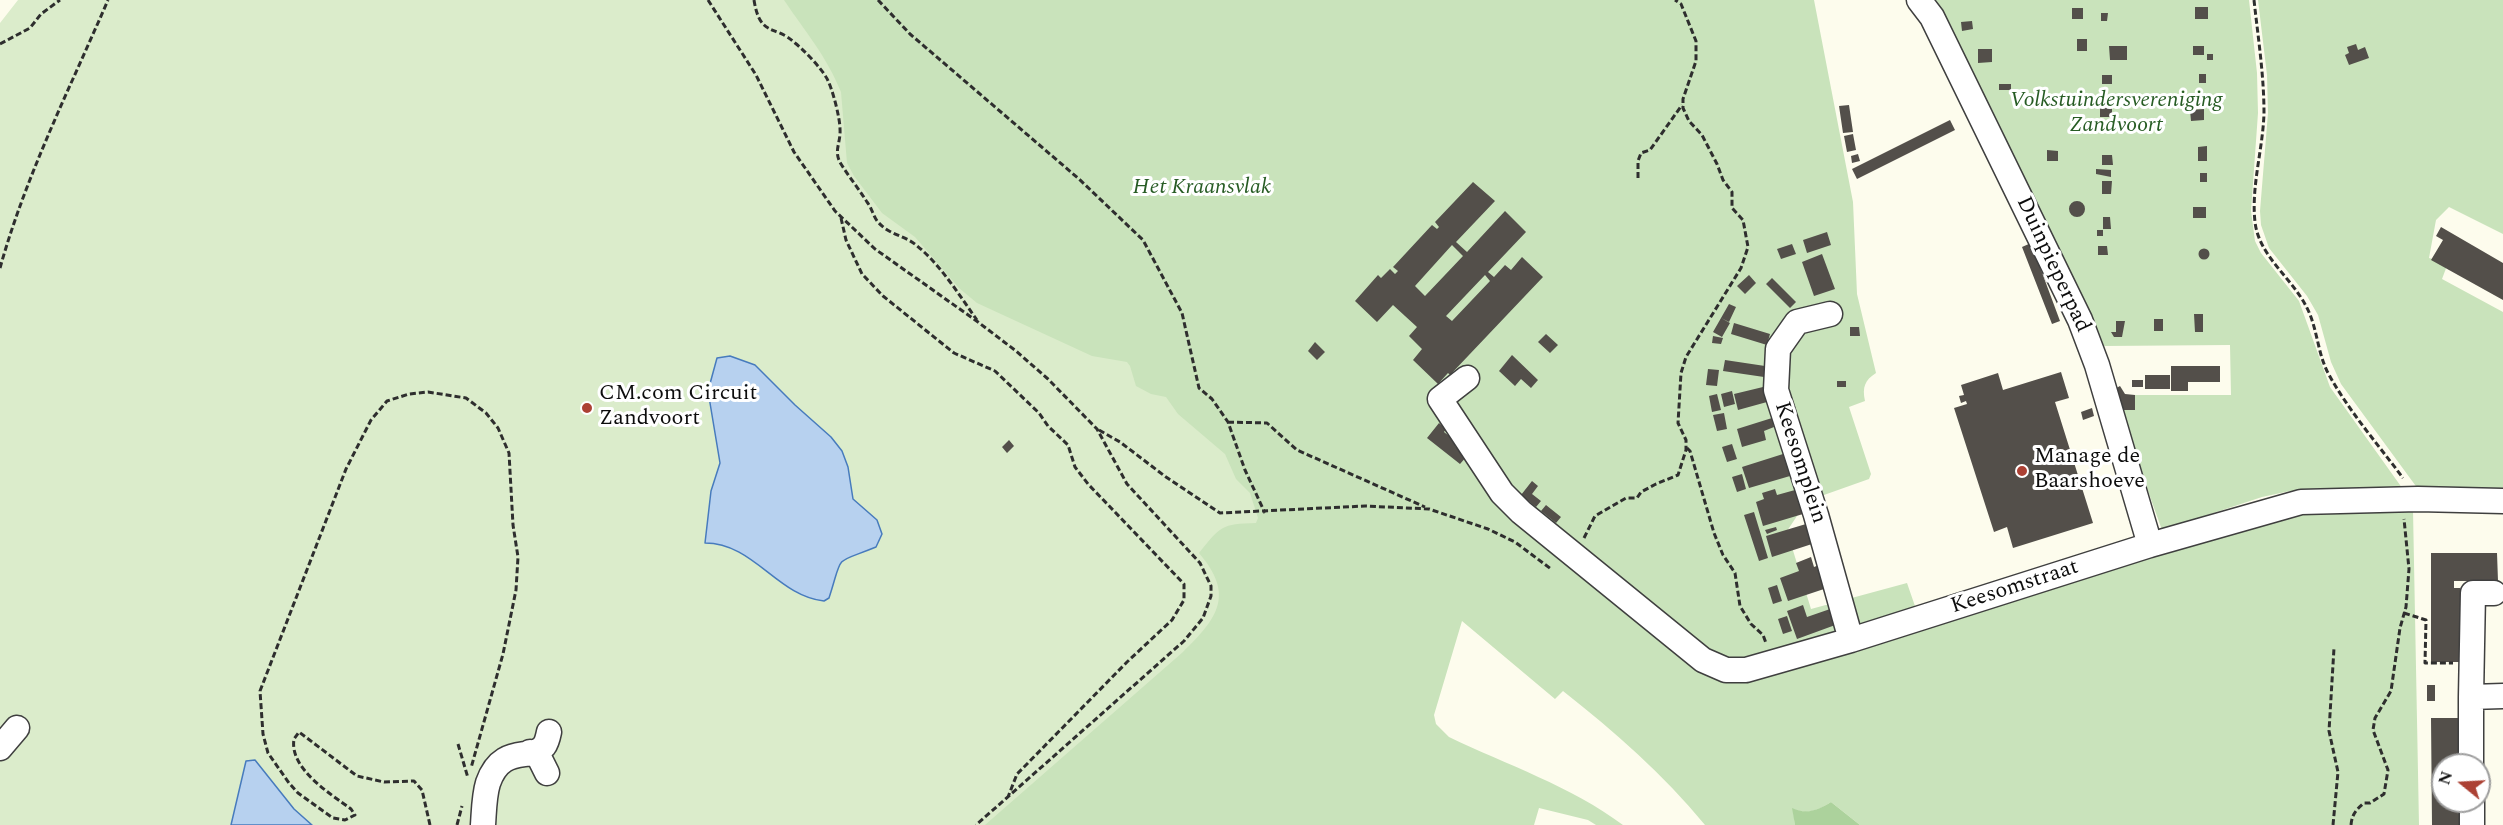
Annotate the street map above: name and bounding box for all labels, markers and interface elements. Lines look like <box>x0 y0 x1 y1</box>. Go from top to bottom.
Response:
park label: Volkstuindersvereniging Zandvoort <box>2010 89 2222 140</box>
park label: Het Kraansvlak <box>1133 176 1271 202</box>
street label: Duinpieperpad <box>2009 193 2095 337</box>
place label: CM.com Circuit Zandvoort <box>599 382 757 434</box>
street label: Keesomplein <box>1767 399 1831 527</box>
marker: CM.com Circuit Zandvoort <box>580 401 594 415</box>
place label: Manage de Baarshoeve <box>2034 445 2145 496</box>
marker: Manage de Baarshoeve <box>2015 464 2029 478</box>
street label: Keesomstraat <box>1948 555 2082 621</box>
north arrow <box>2431 753 2491 813</box>
text: N <box>2432 768 2459 788</box>

